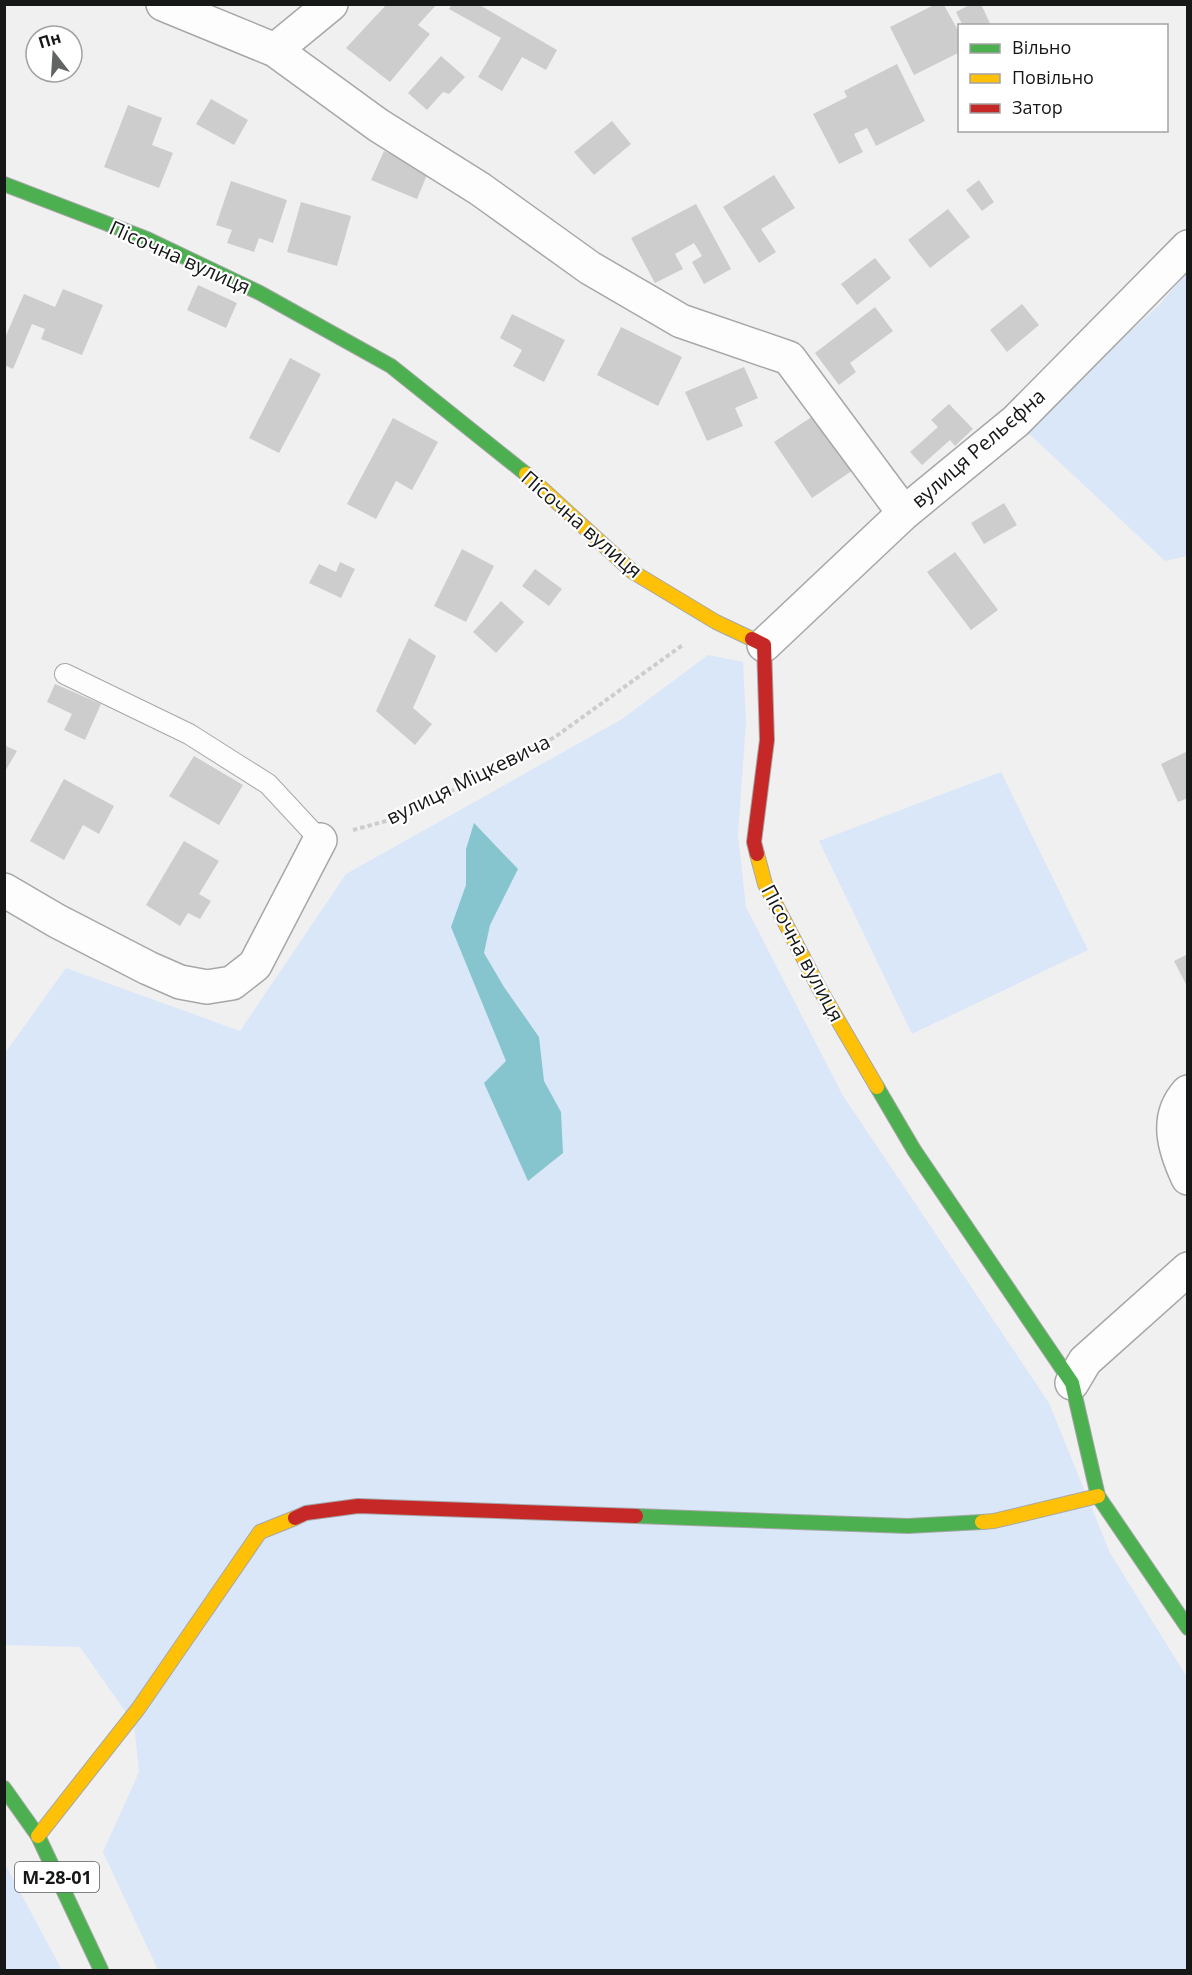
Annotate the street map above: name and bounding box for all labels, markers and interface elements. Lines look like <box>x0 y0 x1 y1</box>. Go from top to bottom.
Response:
north arrow <box>24 24 84 84</box>
legend <box>958 24 1168 132</box>
text: Пн <box>36 26 64 53</box>
text: Вільно <box>1012 35 1071 59</box>
text: Повільно <box>1012 65 1094 89</box>
text: Затор <box>1012 95 1063 119</box>
street label: Пісочна вулиця <box>105 214 255 300</box>
street label: вулиця Рельєфна <box>905 382 1051 514</box>
street label: Пісочна вулиця <box>516 464 648 584</box>
street label: вулиця Міцкевича <box>382 728 554 830</box>
street label: Пісочна вулиця <box>755 880 851 1026</box>
road number: М-28-01 <box>15 1862 99 1892</box>

